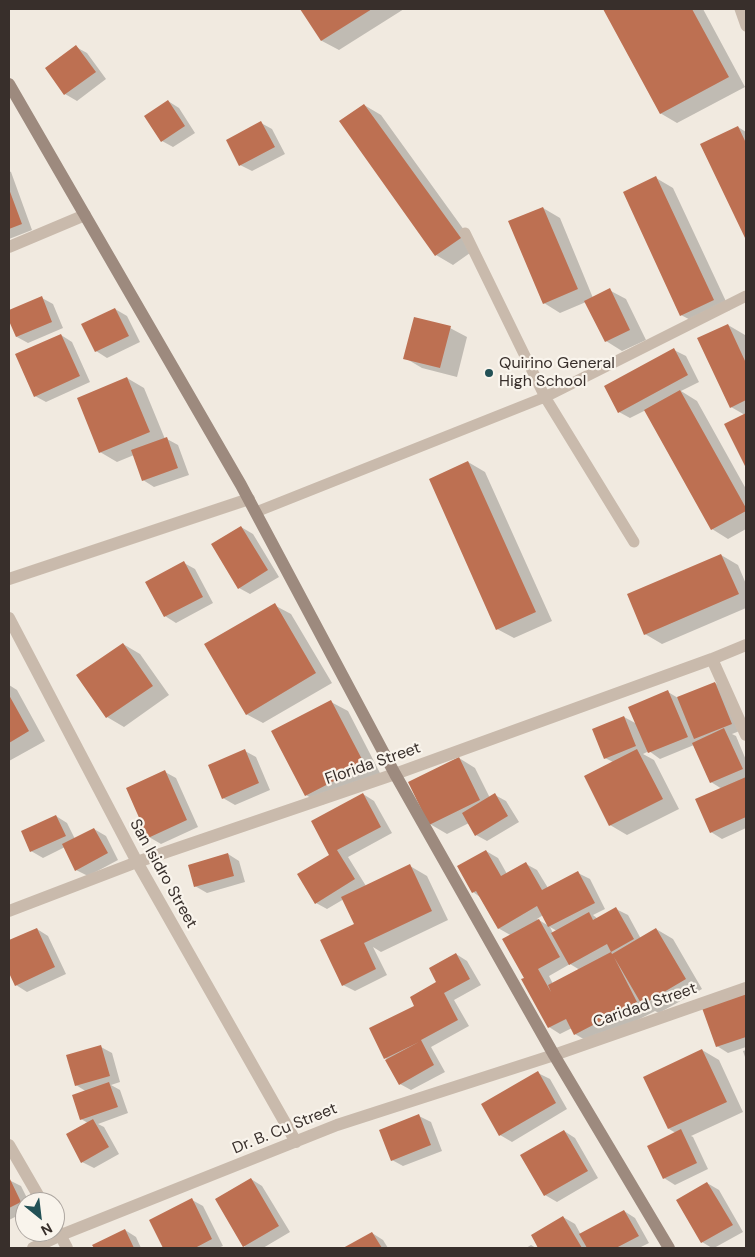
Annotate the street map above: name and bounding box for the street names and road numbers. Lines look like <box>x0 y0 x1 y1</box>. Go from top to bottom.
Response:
street label: Florida Street <box>323 739 423 789</box>
street label: San Isidro Street <box>125 816 201 932</box>
street label: Caridad Street <box>591 979 699 1033</box>
street label: Dr. B. Cu Street <box>230 1099 340 1159</box>

